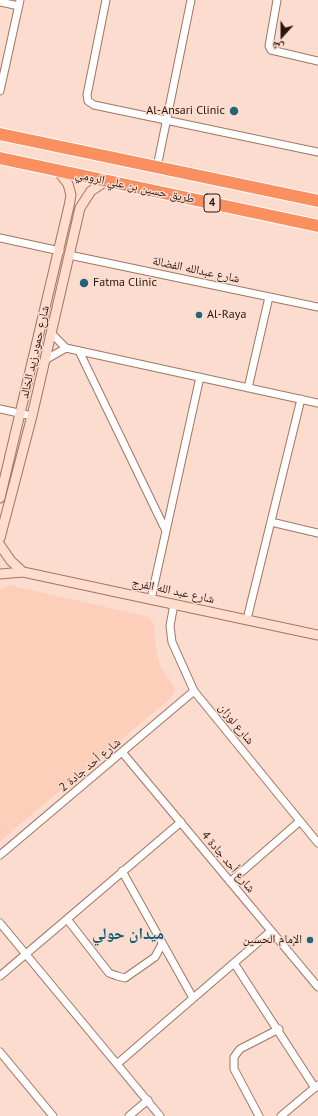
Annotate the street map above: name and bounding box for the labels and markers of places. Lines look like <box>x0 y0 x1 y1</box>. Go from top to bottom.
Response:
place label: Al-Ansari Clinic <box>146 104 225 118</box>
marker: Al-Ansari Clinic <box>228 105 240 117</box>
place label: Fatma Clinic <box>93 276 157 290</box>
marker: Fatma Clinic <box>78 277 90 289</box>
place label: Al-Raya <box>207 308 246 322</box>
marker: Al-Raya <box>194 310 204 320</box>
place label: الإمام الحسين <box>243 933 302 947</box>
marker: الإمام الحسين <box>305 935 315 945</box>

